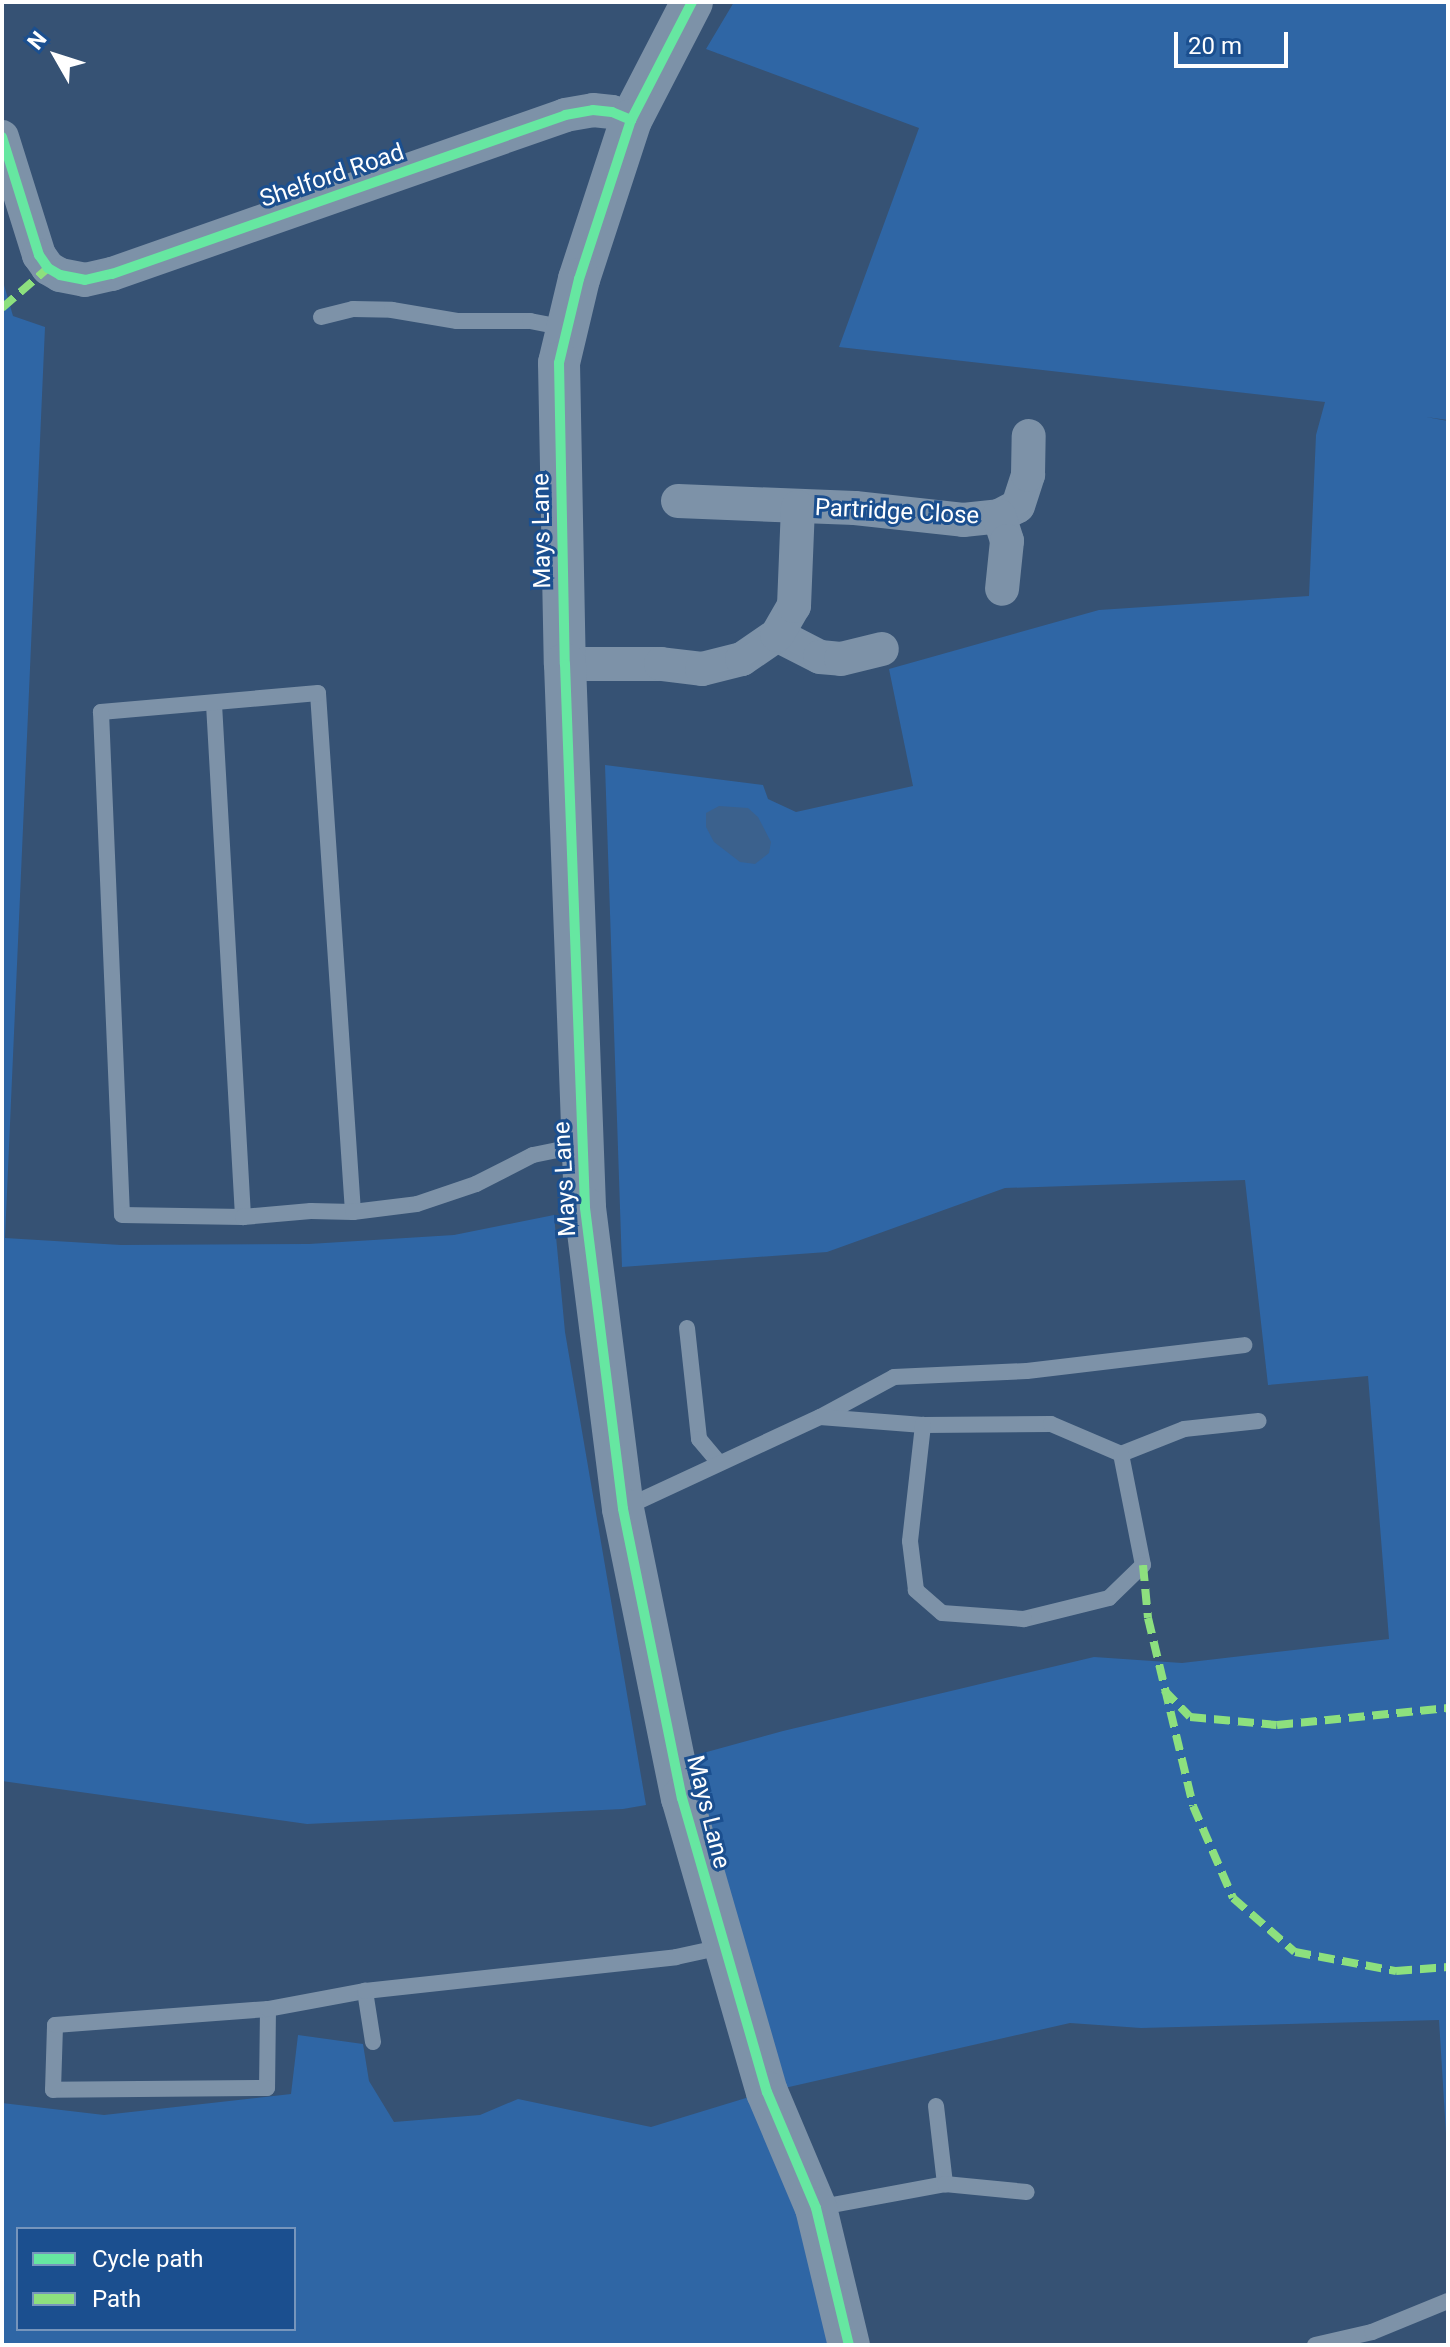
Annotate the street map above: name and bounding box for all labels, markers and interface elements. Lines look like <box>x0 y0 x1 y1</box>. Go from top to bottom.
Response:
north arrow <box>16 16 96 96</box>
scale bar <box>1178 16 1292 66</box>
text: N <box>22 27 52 54</box>
text: 20 m <box>1188 32 1242 60</box>
street label: Shelford Road <box>256 138 408 214</box>
street label: Mays Lane <box>527 473 557 589</box>
street label: Partridge Close <box>814 493 980 531</box>
street label: Mays Lane <box>548 1121 582 1237</box>
street label: Mays Lane <box>680 1752 736 1872</box>
legend <box>16 2227 296 2331</box>
text: Cycle path <box>92 2245 204 2273</box>
text: Path <box>92 2285 141 2313</box>

